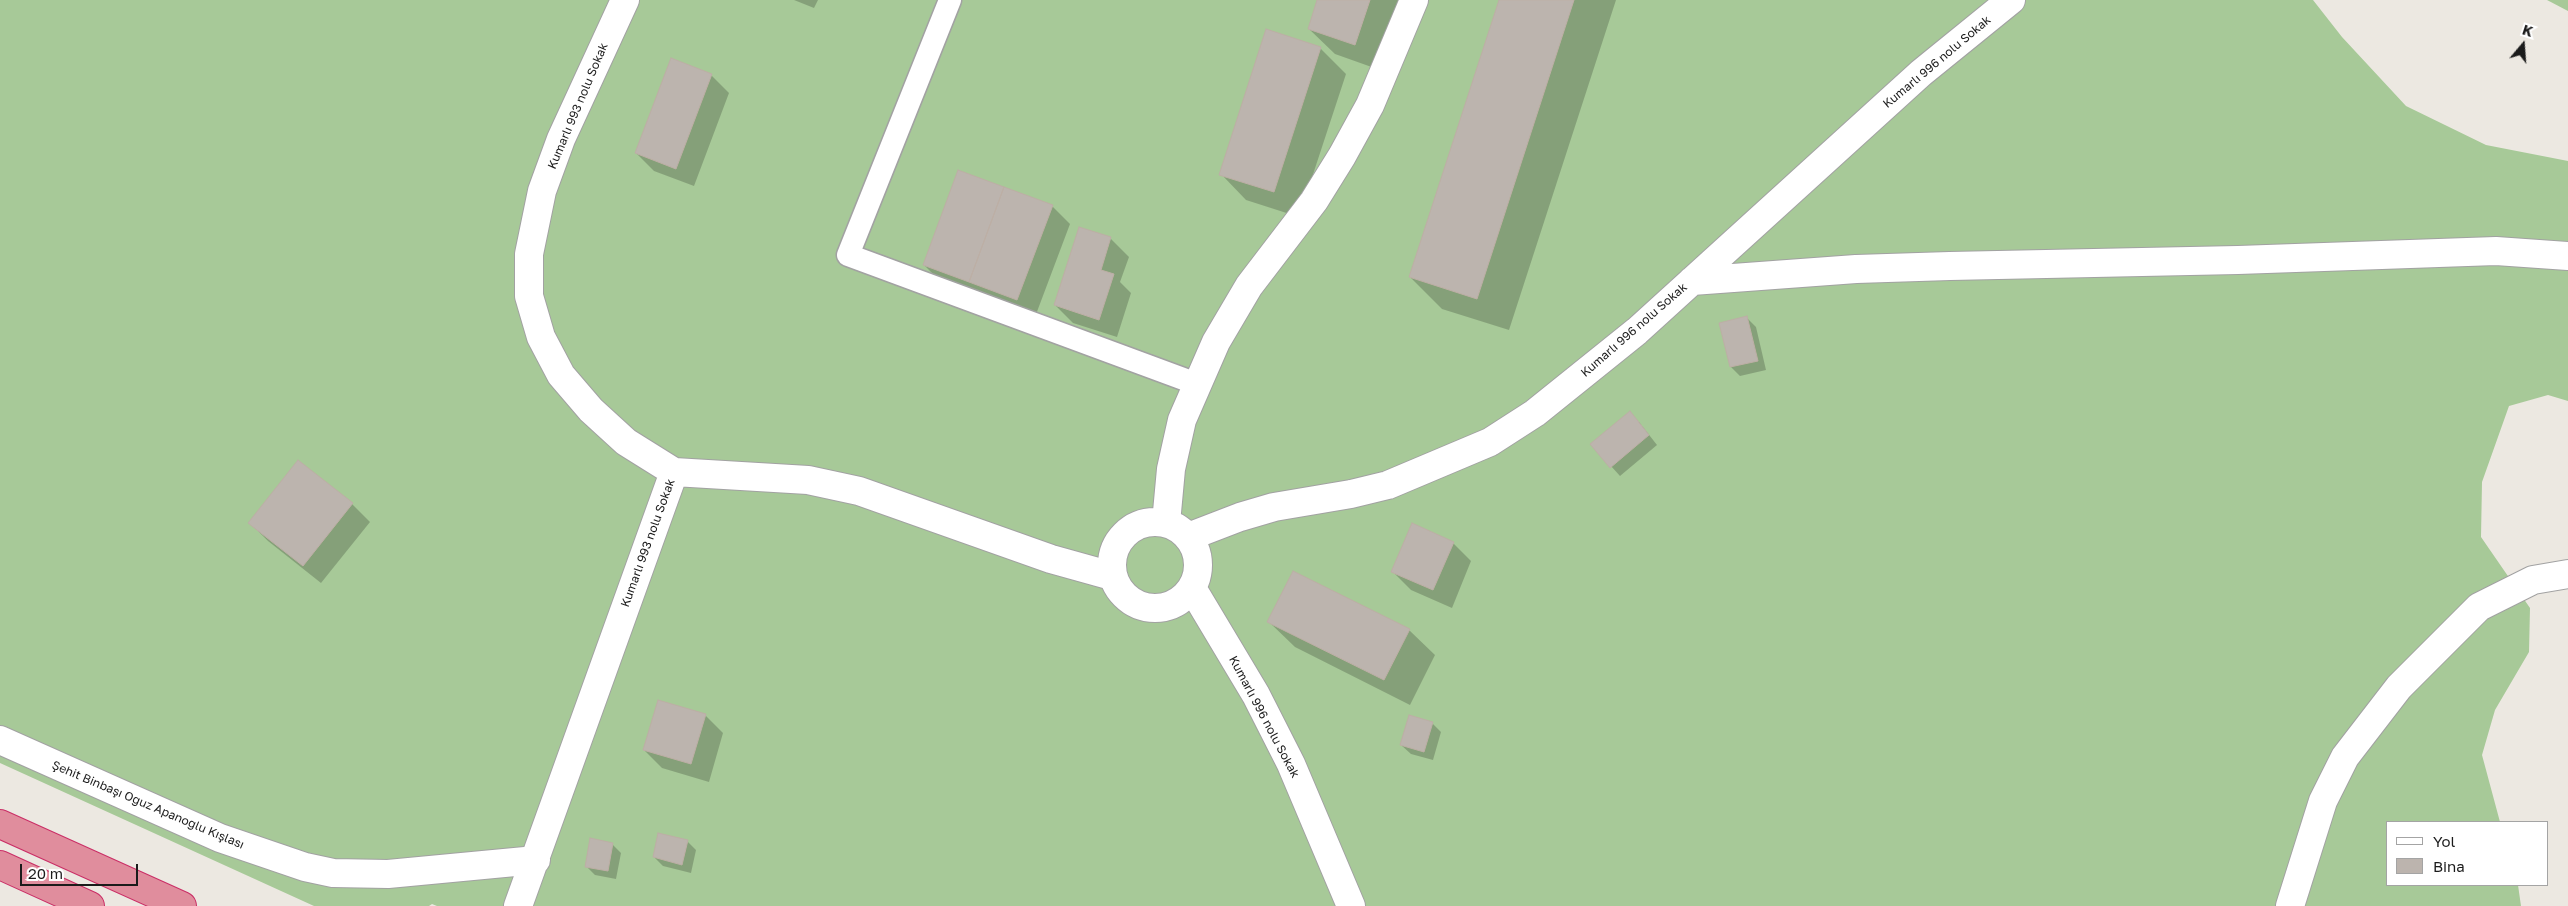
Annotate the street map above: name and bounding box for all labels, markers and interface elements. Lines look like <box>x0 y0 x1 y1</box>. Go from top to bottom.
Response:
street label: Kumarlı 996 nolu Sokak <box>1880 13 1994 111</box>
north arrow <box>2498 20 2548 70</box>
text: K <box>2520 21 2535 40</box>
street label: Kumarlı 993 nolu Sokak <box>545 41 611 171</box>
street label: Kumarlı 996 nolu Sokak <box>1578 280 1690 380</box>
street label: Kumarlı 993 nolu Sokak <box>618 477 678 609</box>
street label: Kumarlı 996 nolu Sokak <box>1226 654 1302 780</box>
street label: Şehit Binbaşı Oğuz Apanoğlu Kışlası <box>50 758 246 852</box>
legend <box>2386 821 2548 886</box>
text: Yol <box>2433 832 2455 850</box>
scale bar <box>22 854 140 886</box>
text: Bina <box>2433 857 2465 875</box>
text: 20 m <box>28 864 63 882</box>

